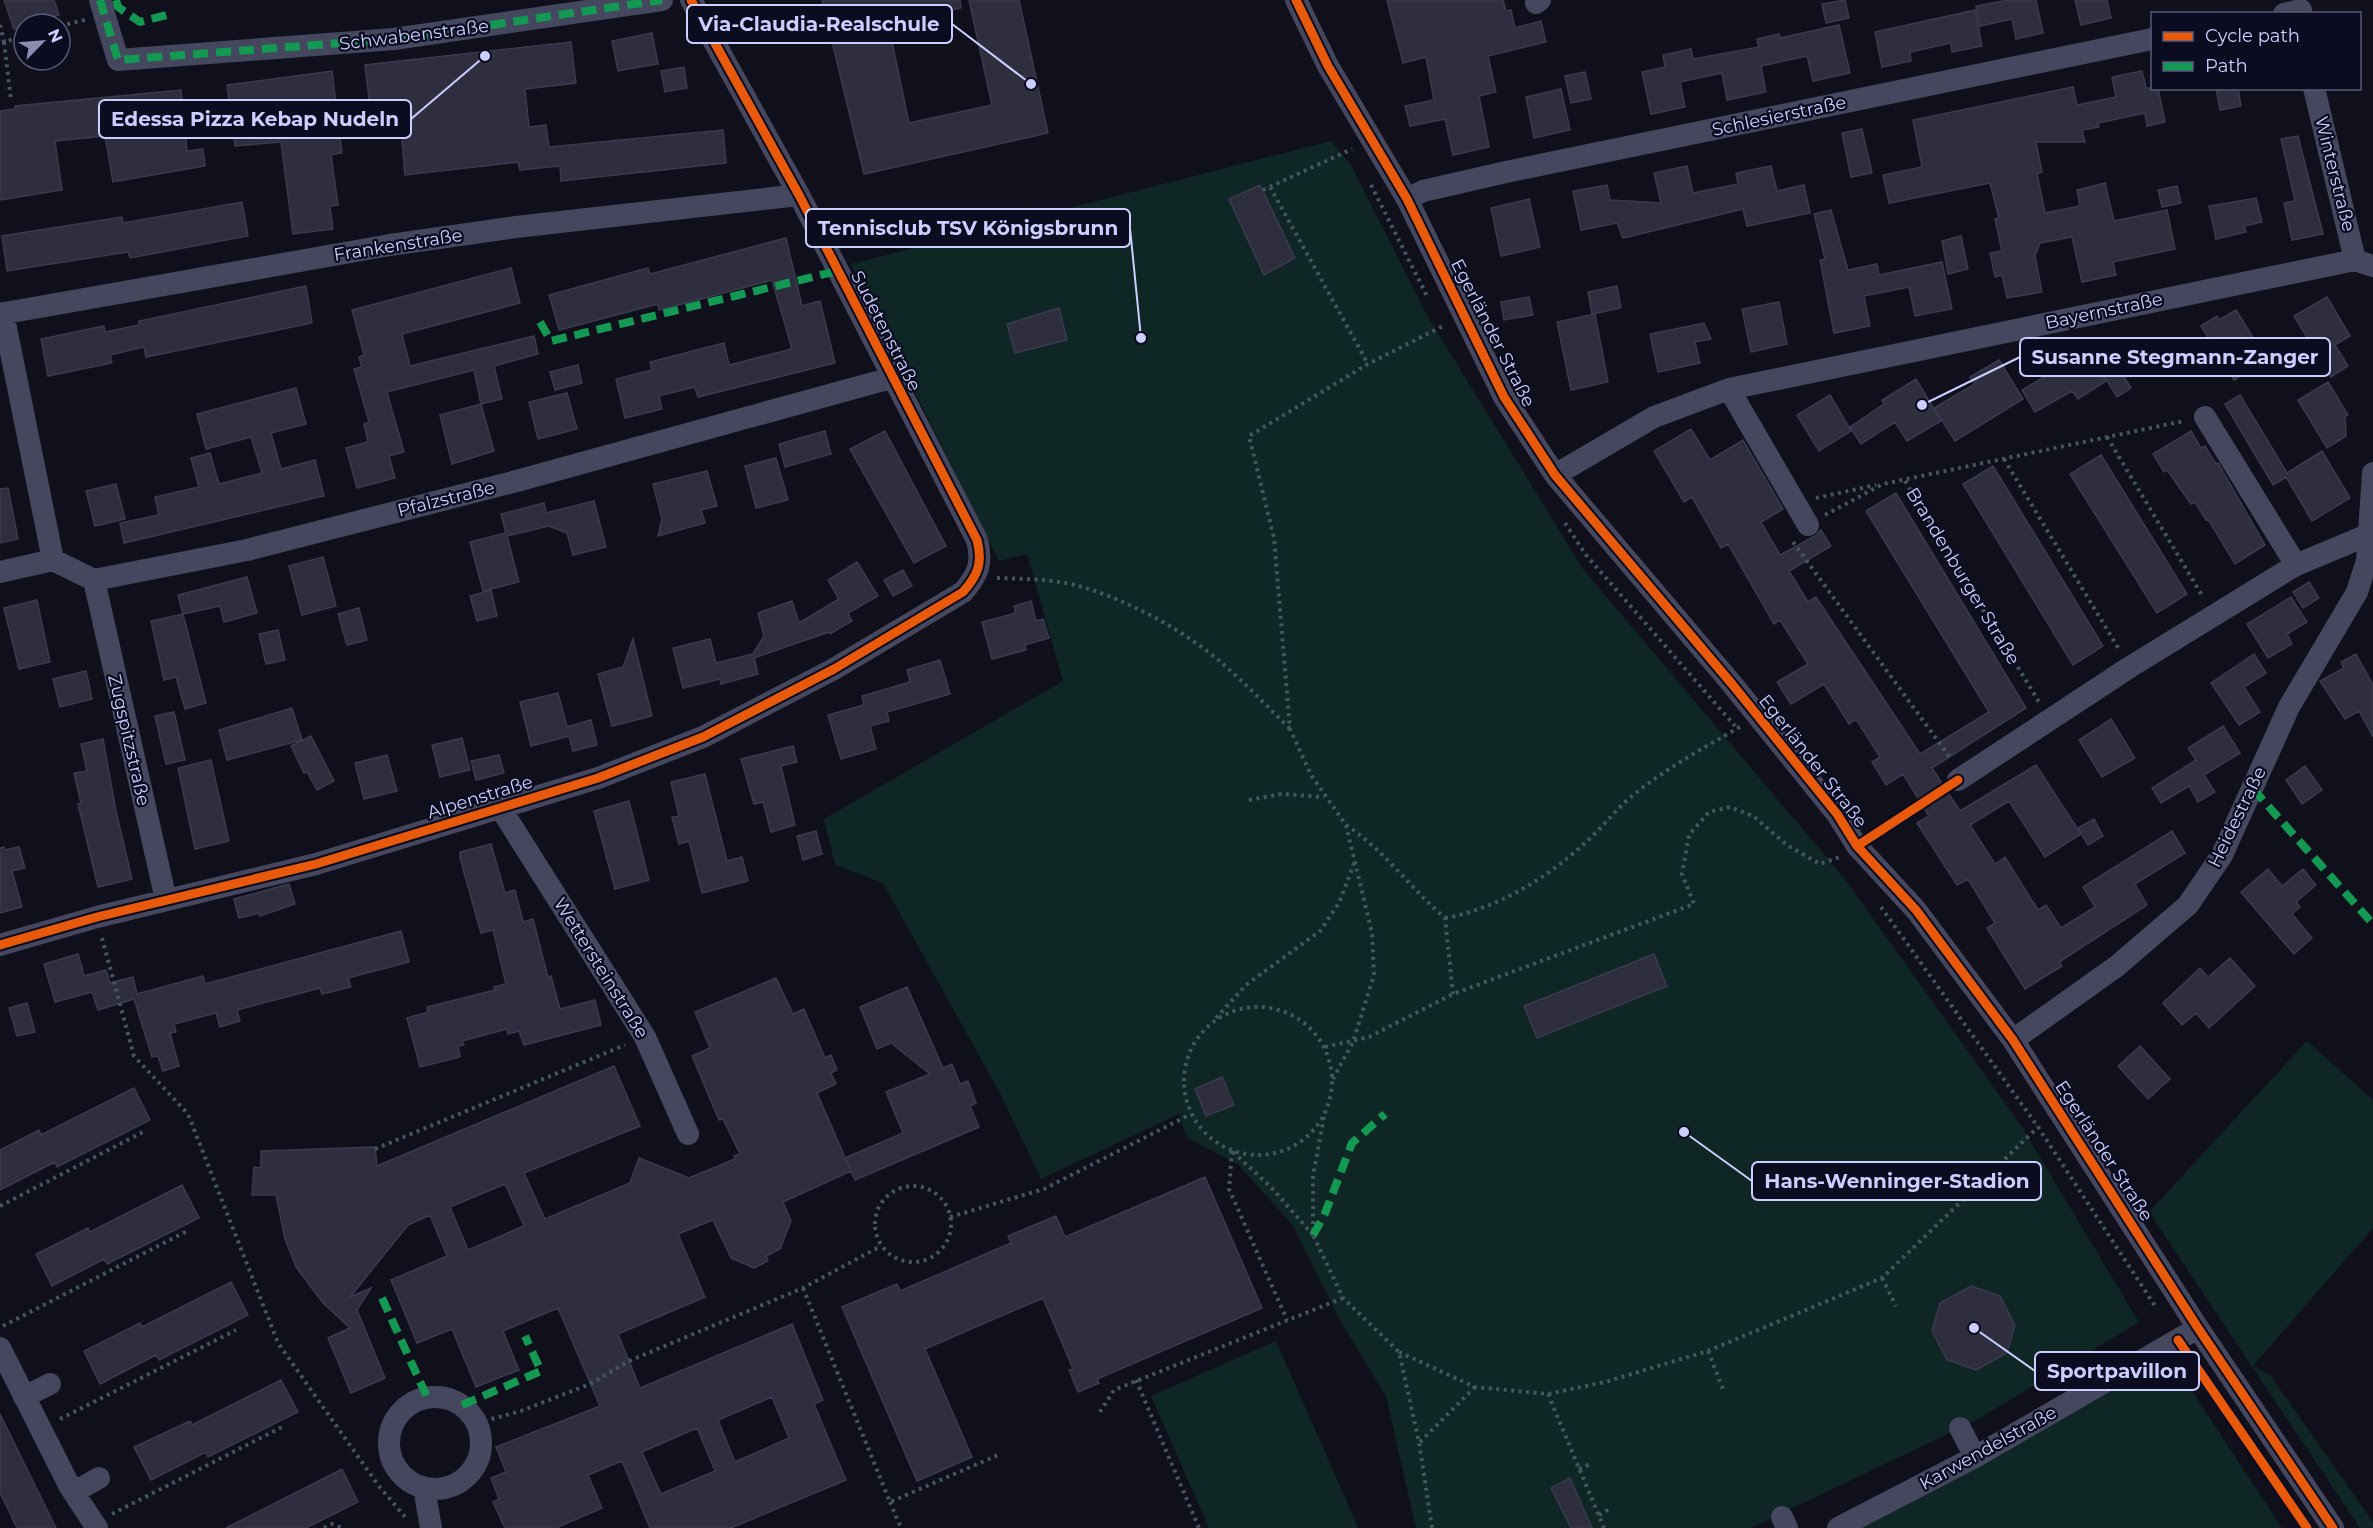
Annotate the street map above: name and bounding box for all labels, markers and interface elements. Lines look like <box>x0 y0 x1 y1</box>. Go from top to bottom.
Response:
callout: Via-Claudia-Realschule <box>687 5 952 43</box>
north arrow <box>12 12 72 72</box>
text: Via-Claudia-Realschule <box>697 12 940 36</box>
legend <box>2151 12 2361 90</box>
street label: Schwabenstraße <box>338 15 490 55</box>
text: Cycle path <box>2205 25 2300 47</box>
text: N <box>44 26 66 46</box>
text: Path <box>2205 55 2248 77</box>
street label: Schlesierstraße <box>1710 91 1848 141</box>
callout: Edessa Pizza Kebap Nudeln <box>99 100 411 138</box>
text: Edessa Pizza Kebap Nudeln <box>111 107 399 131</box>
street label: Winterstraße <box>2310 114 2360 234</box>
callout: Tennisclub TSV Königsbrunn <box>806 209 1130 247</box>
text: Tennisclub TSV Königsbrunn <box>818 216 1118 240</box>
street label: Frankenstraße <box>332 224 464 266</box>
street label: Egerländer Straße <box>1446 255 1540 411</box>
street label: Sudetenstraße <box>846 267 926 395</box>
street label: Bayernstraße <box>2043 288 2165 334</box>
callout: Susanne Stegmann-Zanger <box>2020 338 2330 376</box>
text: Susanne Stegmann-Zanger <box>2032 345 2319 369</box>
street label: Pfalzstraße <box>395 476 497 522</box>
street label: Brandenburger Straße <box>1901 483 2025 669</box>
street label: Zugspitzstraße <box>103 672 155 808</box>
street label: Egerländer Straße <box>1754 690 1872 832</box>
street label: Heidestraße <box>2203 763 2271 871</box>
street label: Alpenstraße <box>425 770 535 823</box>
street label: Wettersteinstraße <box>549 894 653 1042</box>
street label: Egerländer Straße <box>2050 1077 2158 1226</box>
callout: Hans-Wenninger-Stadion <box>1752 1162 2041 1200</box>
text: Hans-Wenninger-Stadion <box>1764 1169 2030 1193</box>
callout: Sportpavillon <box>2035 1352 2199 1390</box>
text: Sportpavillon <box>2047 1359 2187 1383</box>
street label: Karwendelstraße <box>1916 1401 2060 1495</box>

